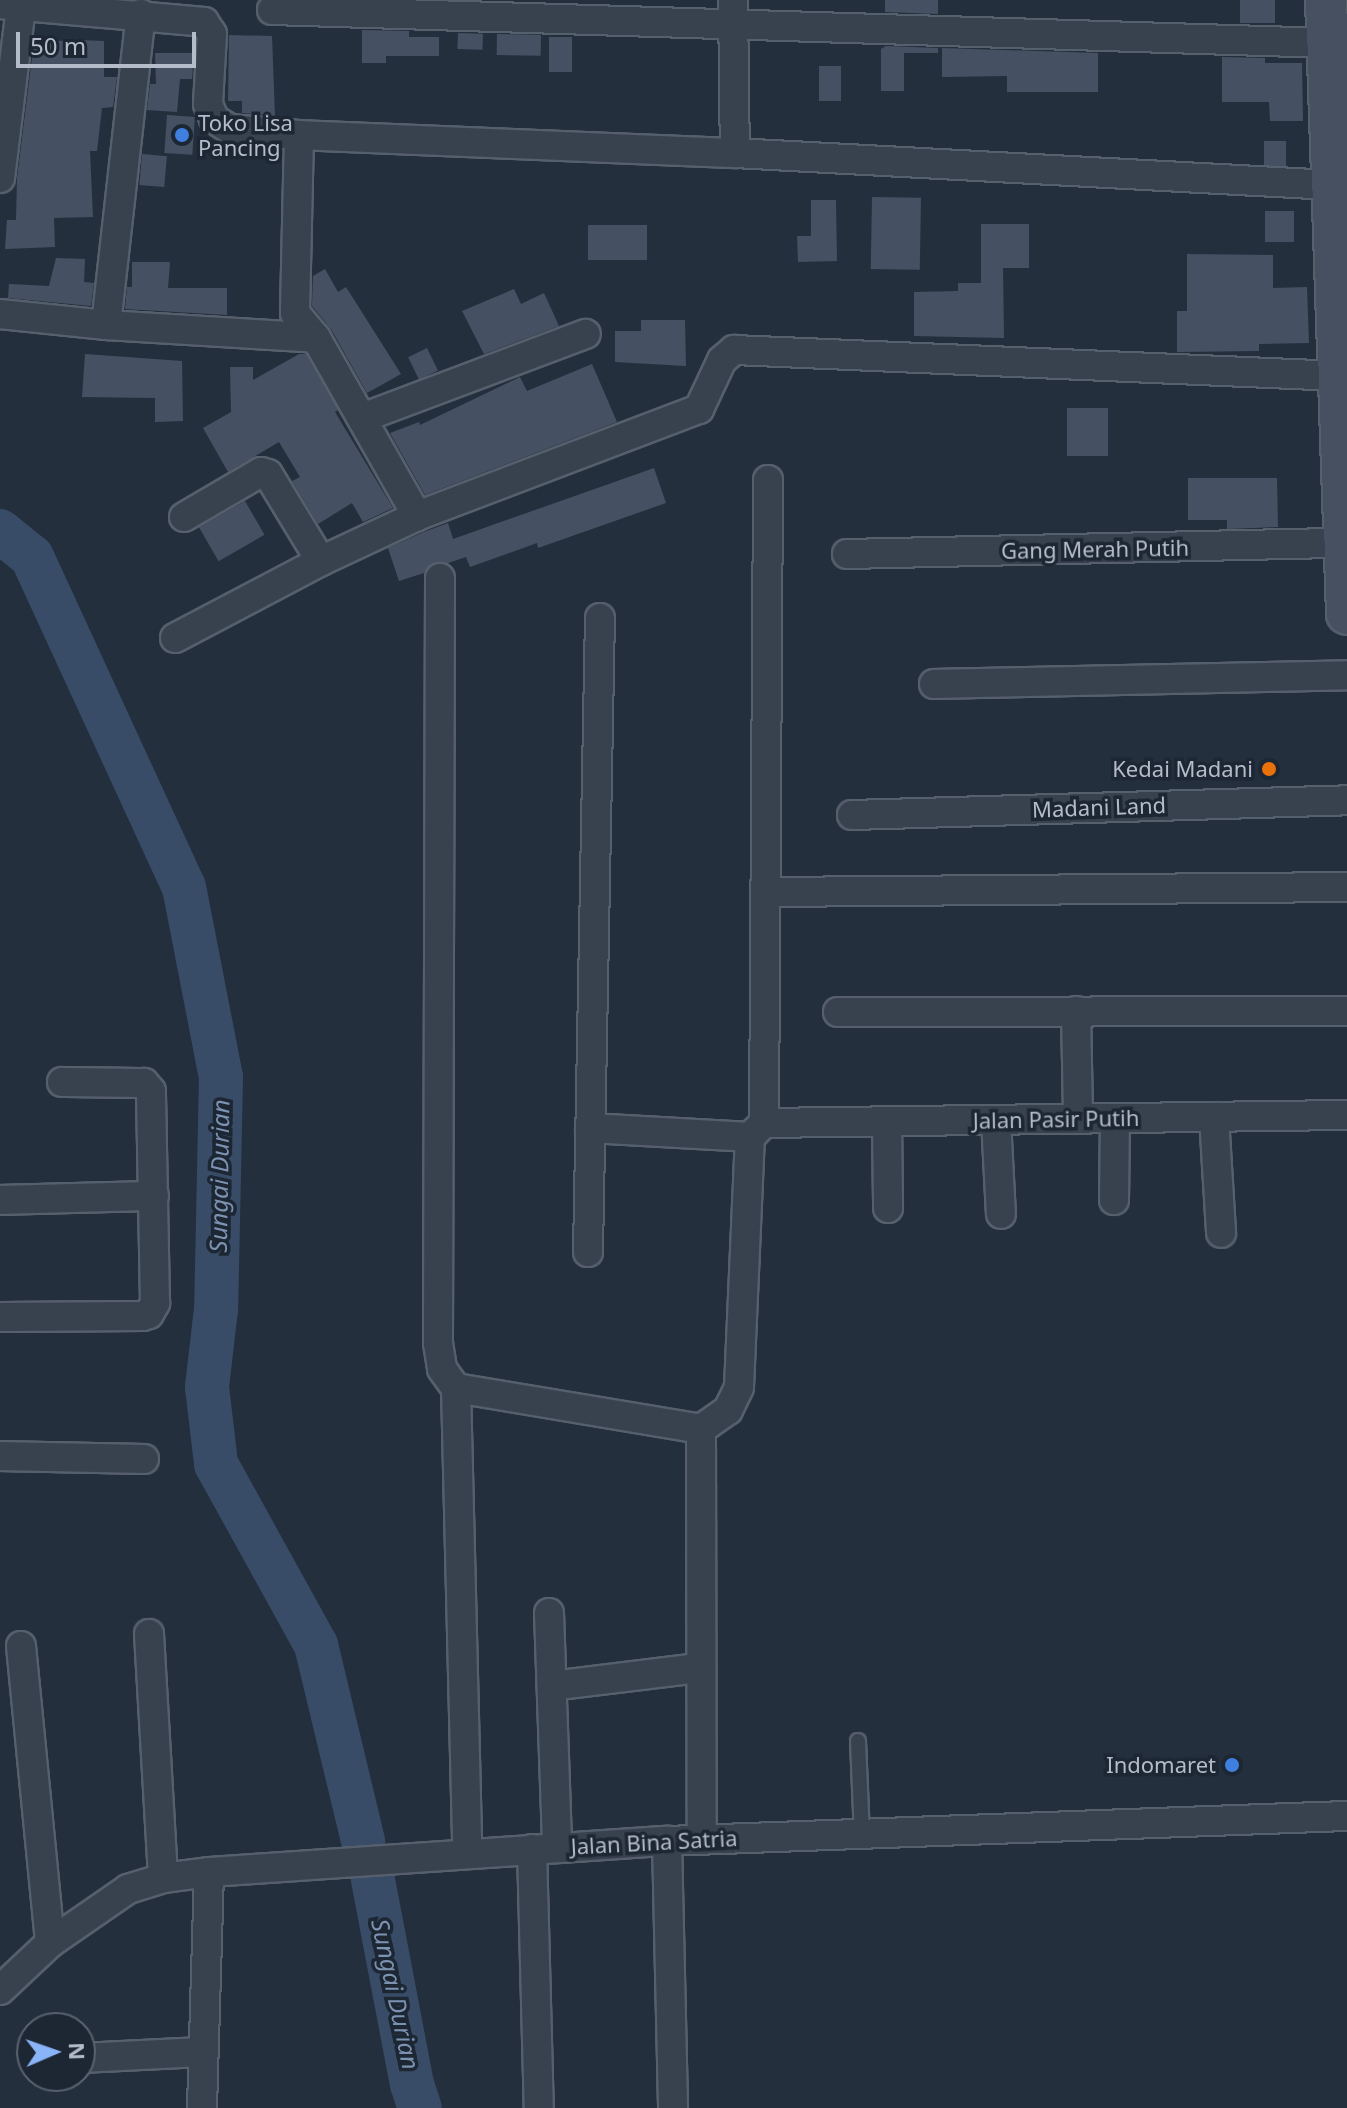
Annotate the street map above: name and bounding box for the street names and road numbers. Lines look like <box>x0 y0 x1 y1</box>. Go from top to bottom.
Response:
street label: Gang Merah Putih <box>1001 534 1189 564</box>
street label: Madani Land <box>1032 791 1166 823</box>
street label: Jalan Pasir Putih <box>973 1104 1139 1134</box>
street label: Jalan Bina Satria <box>570 1824 738 1860</box>

